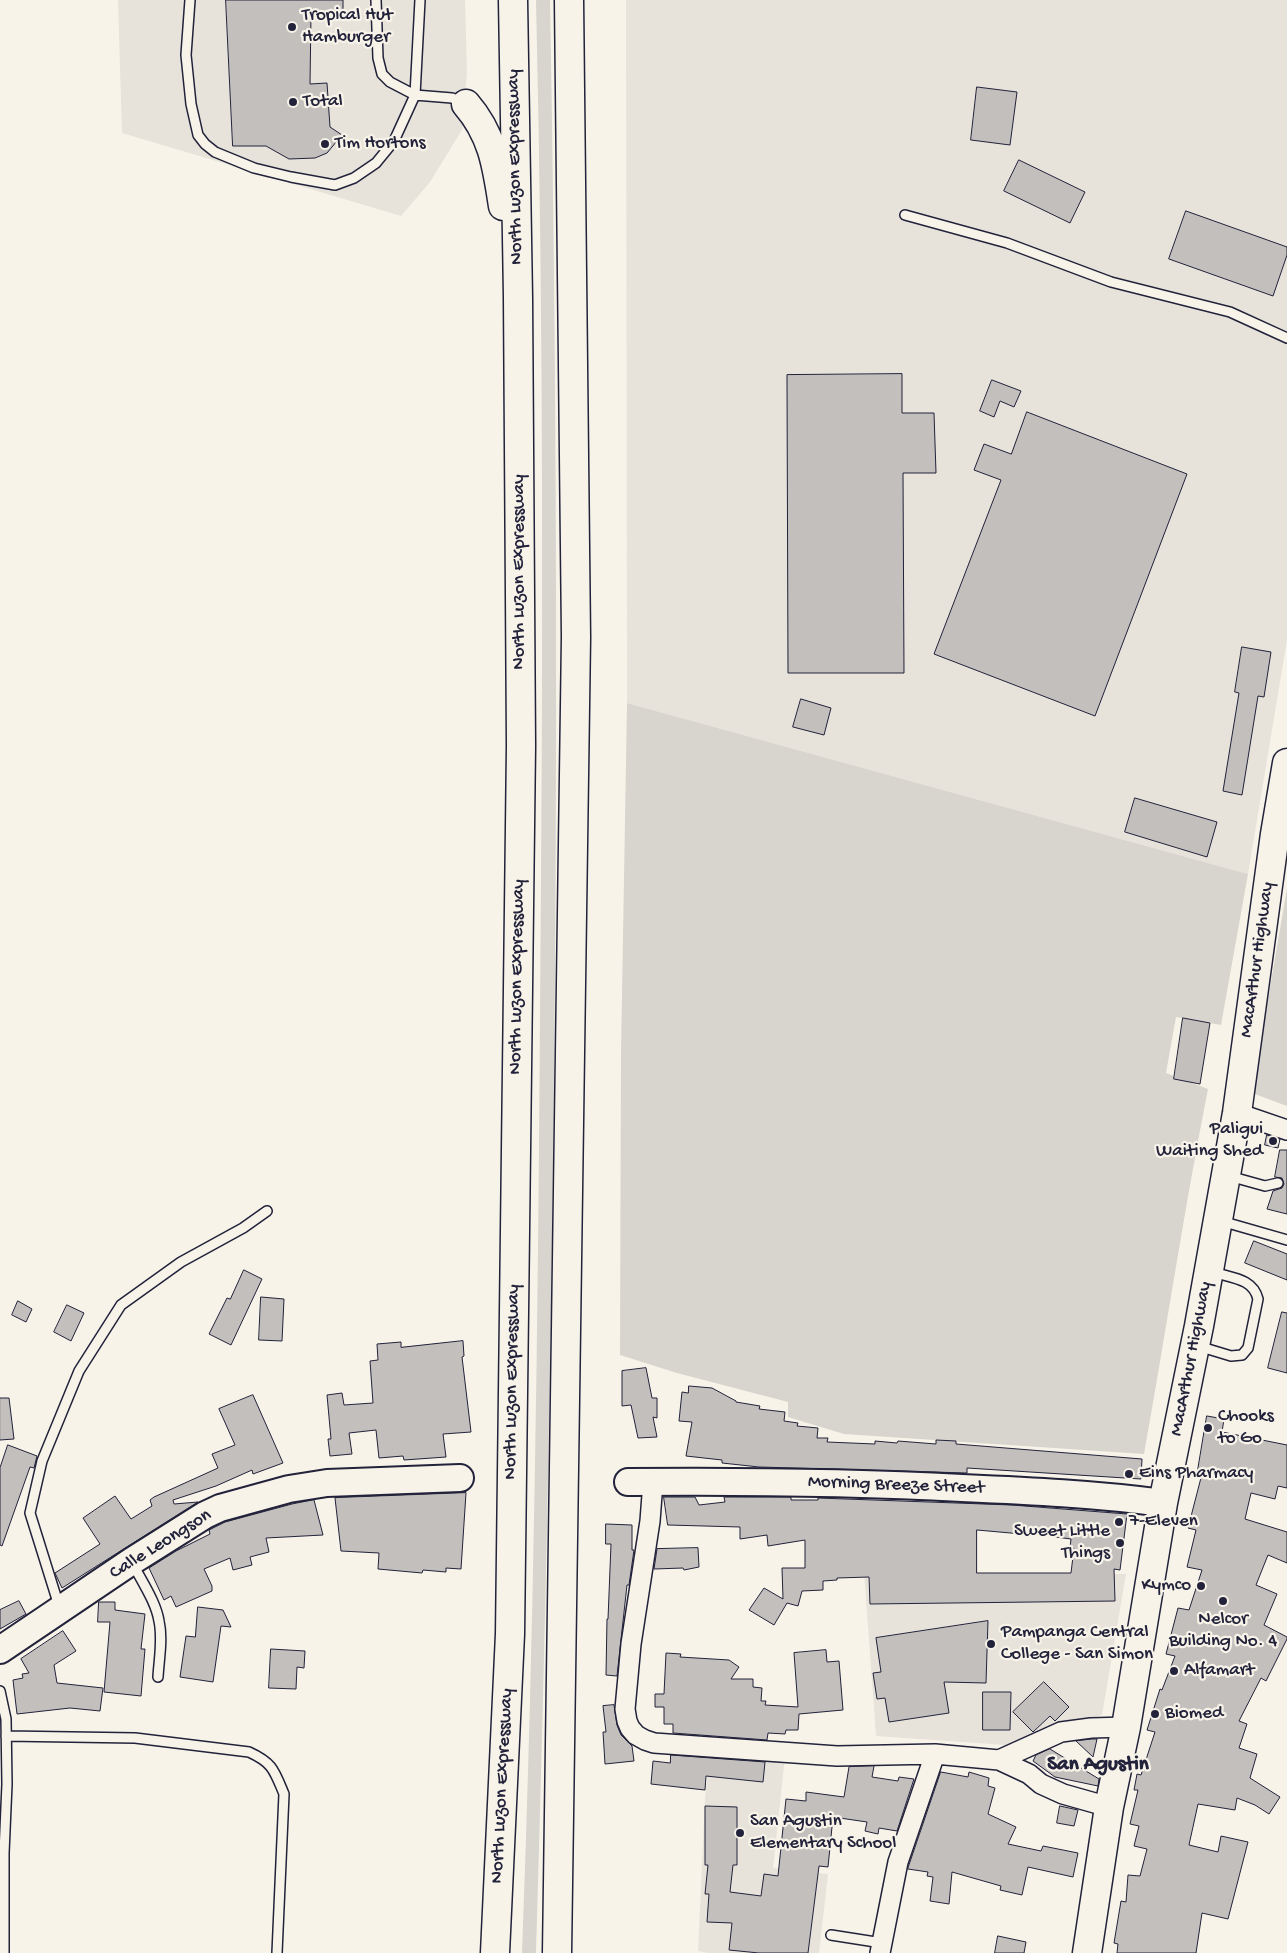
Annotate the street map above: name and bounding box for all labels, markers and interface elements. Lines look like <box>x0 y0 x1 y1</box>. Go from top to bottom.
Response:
place label: Tropical Hut Hamburger <box>302 5 393 49</box>
marker: Tropical Hut Hamburger <box>286 21 298 33</box>
street label: North Luzon Expressway <box>503 69 529 265</box>
place label: Total <box>303 91 343 113</box>
marker: Total <box>287 96 299 108</box>
place label: Tim Hortons <box>335 133 425 155</box>
marker: Tim Hortons <box>319 138 331 150</box>
street label: North Luzon Expressway <box>509 474 531 670</box>
street label: North Luzon Expressway <box>505 879 531 1075</box>
street label: MacArthur Highway <box>1236 881 1280 1039</box>
place label: Paligui Waiting Shed <box>1156 1119 1263 1163</box>
marker: Paligui Waiting Shed <box>1267 1135 1279 1147</box>
street label: MacArthur Highway <box>1166 1280 1218 1438</box>
street label: North Luzon Expressway <box>500 1284 526 1480</box>
place label: Chooks to Go <box>1218 1406 1274 1450</box>
marker: Chooks to Go <box>1202 1422 1214 1434</box>
place label: Eins Pharmacy <box>1139 1463 1253 1485</box>
marker: Eins Pharmacy <box>1123 1468 1135 1480</box>
street label: Morning Breeze Street <box>807 1472 985 1500</box>
street label: Calle Leongson <box>106 1505 216 1585</box>
place label: 7-Eleven <box>1129 1511 1198 1533</box>
marker: 7-Eleven <box>1113 1516 1125 1528</box>
place label: Sweet Little Things <box>1014 1521 1110 1565</box>
marker: Sweet Little Things <box>1114 1537 1126 1549</box>
place label: Kymco <box>1141 1575 1191 1597</box>
marker: Kymco <box>1195 1580 1207 1592</box>
marker: Nelcor Building No. 4 <box>1217 1595 1229 1607</box>
place label: Nelcor Building No. 4 <box>1169 1609 1277 1653</box>
place label: Pampanga Central College - San Simon <box>1001 1622 1153 1666</box>
marker: Pampanga Central College - San Simon <box>985 1638 997 1650</box>
place label: Alfamart <box>1184 1660 1254 1682</box>
marker: Alfamart <box>1168 1665 1180 1677</box>
street label: North Luzon Expressway <box>487 1688 519 1884</box>
place label: Biomed <box>1165 1703 1223 1725</box>
marker: Biomed <box>1149 1708 1161 1720</box>
district label: San Agustin <box>1047 1753 1149 1779</box>
place label: San Agustin Elementary School <box>750 1811 896 1855</box>
marker: San Agustin Elementary School <box>734 1827 746 1839</box>

